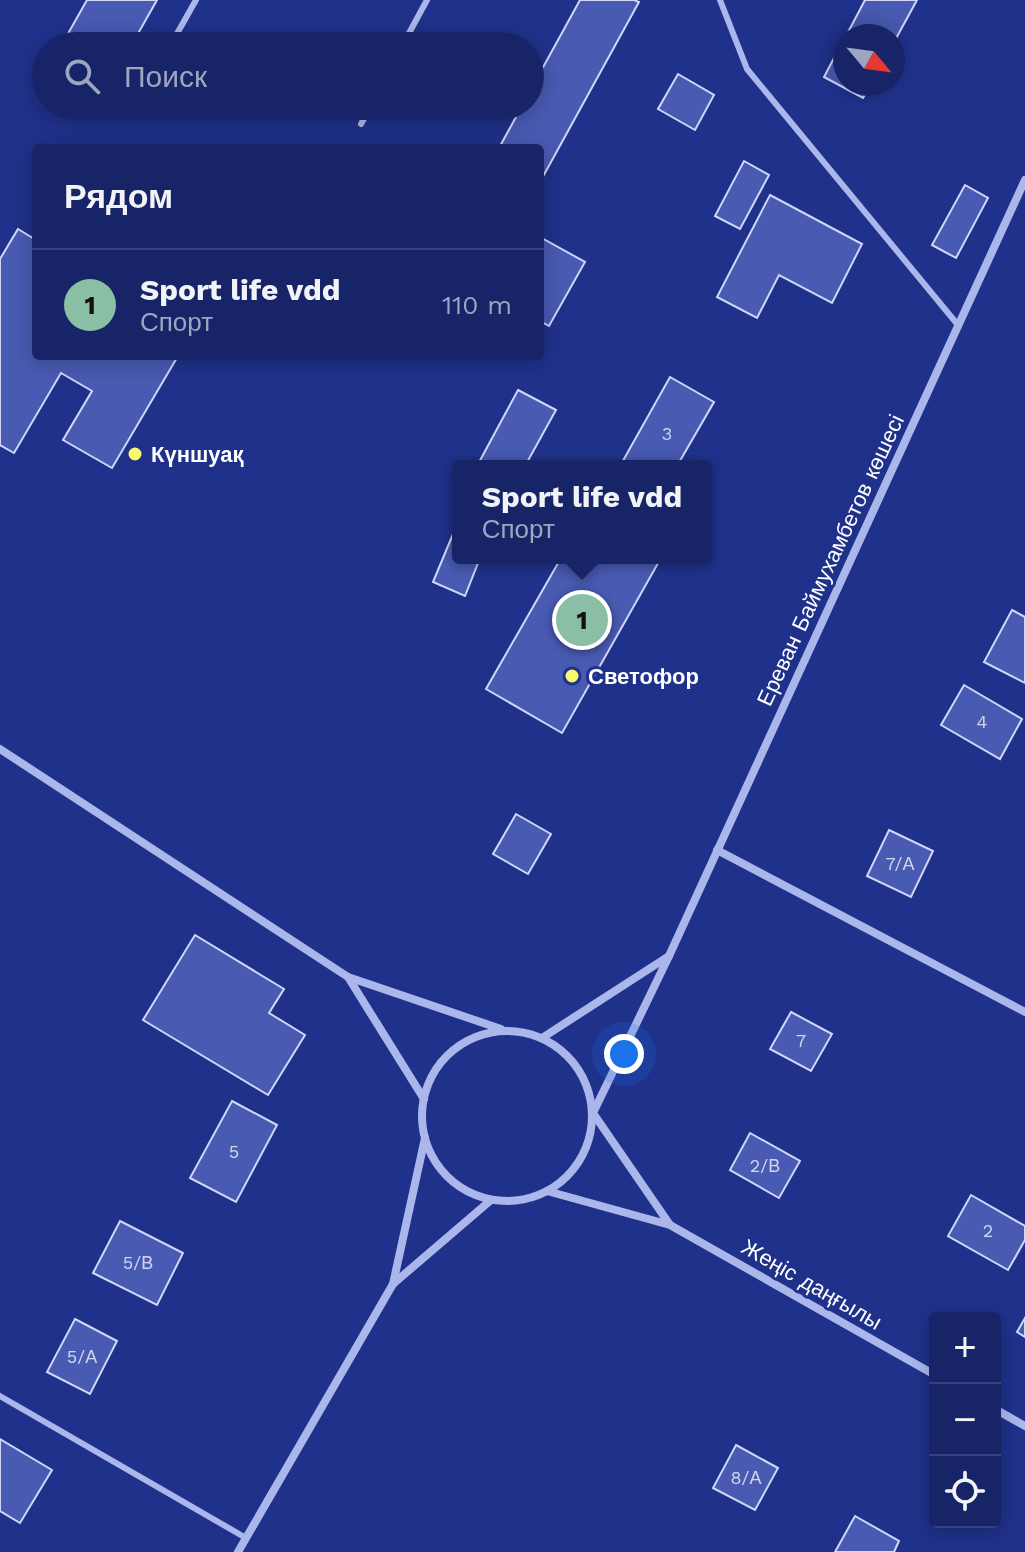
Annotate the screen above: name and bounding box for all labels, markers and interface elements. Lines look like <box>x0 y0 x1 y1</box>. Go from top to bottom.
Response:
north arrow <box>833 24 905 96</box>
search box <box>32 32 544 120</box>
icon: search <box>60 54 104 98</box>
text: Поиск <box>124 59 207 94</box>
text: Рядом <box>64 176 173 216</box>
text: Sport life vdd <box>140 272 341 307</box>
text: 1 <box>84 290 96 320</box>
text: 110 m <box>442 290 512 320</box>
text: Спорт <box>140 307 213 337</box>
street label: Ереван Баймухамбетов көшесі <box>752 411 909 710</box>
house number: 3 <box>662 423 672 444</box>
place label: Күншуақ <box>151 442 244 467</box>
marker: Күншуақ <box>126 445 144 463</box>
popup <box>452 460 712 564</box>
text: Sport life vdd <box>482 479 682 514</box>
text: Спорт <box>482 514 555 544</box>
pin: 1 <box>556 590 608 650</box>
place label: Светофор <box>588 664 699 689</box>
marker: Светофор <box>563 667 581 685</box>
house number: 4 <box>977 711 988 732</box>
house number: 7/А <box>886 853 914 874</box>
house number: 7 <box>796 1030 806 1051</box>
your location <box>604 1034 644 1074</box>
house number: 5 <box>229 1141 239 1162</box>
house number: 2/В <box>750 1155 780 1176</box>
house number: 2 <box>983 1220 993 1241</box>
street label: Жеңіс даңғылы <box>737 1234 886 1335</box>
house number: 5/В <box>123 1252 153 1273</box>
map controls <box>929 1312 1001 1528</box>
button: + <box>929 1312 1001 1384</box>
house number: 5/А <box>67 1346 97 1367</box>
button: − <box>929 1384 1001 1456</box>
button: locate <box>929 1456 1001 1528</box>
house number: 8/А <box>731 1467 761 1488</box>

